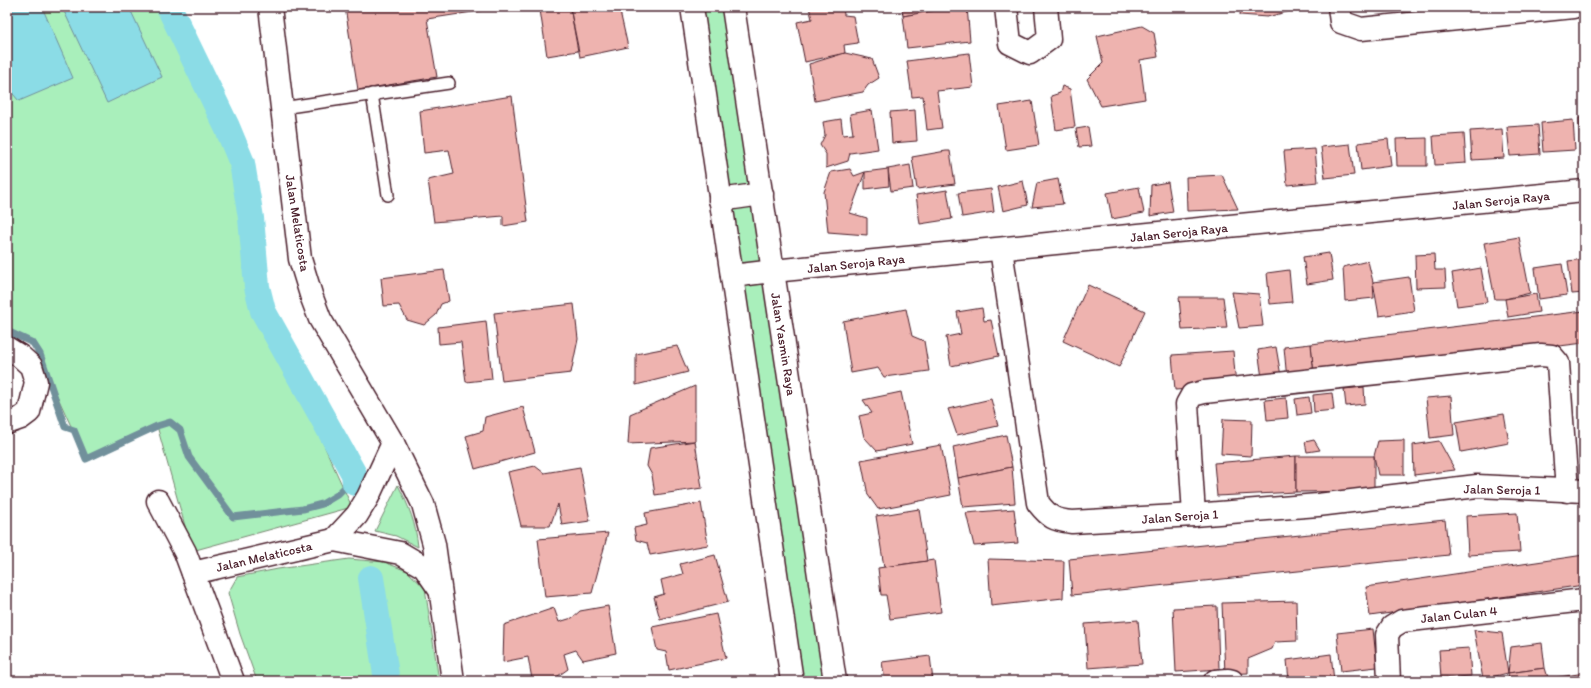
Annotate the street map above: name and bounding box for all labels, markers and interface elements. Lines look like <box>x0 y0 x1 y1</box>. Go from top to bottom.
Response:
street label: Jalan Melaticosta <box>282 173 313 273</box>
street label: Jalan Seroja Raya <box>1451 188 1551 213</box>
street label: Jalan Seroja Raya <box>1129 220 1229 245</box>
street label: Jalan Seroja Raya <box>806 251 906 276</box>
street label: Jalan Yasmin Raya <box>768 292 799 397</box>
street label: Jalan Seroja 1 <box>1463 481 1540 498</box>
street label: Jalan Seroja 1 <box>1141 506 1219 527</box>
street label: Jalan Melaticosta <box>215 538 314 575</box>
street label: Jalan Culan 4 <box>1420 603 1498 626</box>

